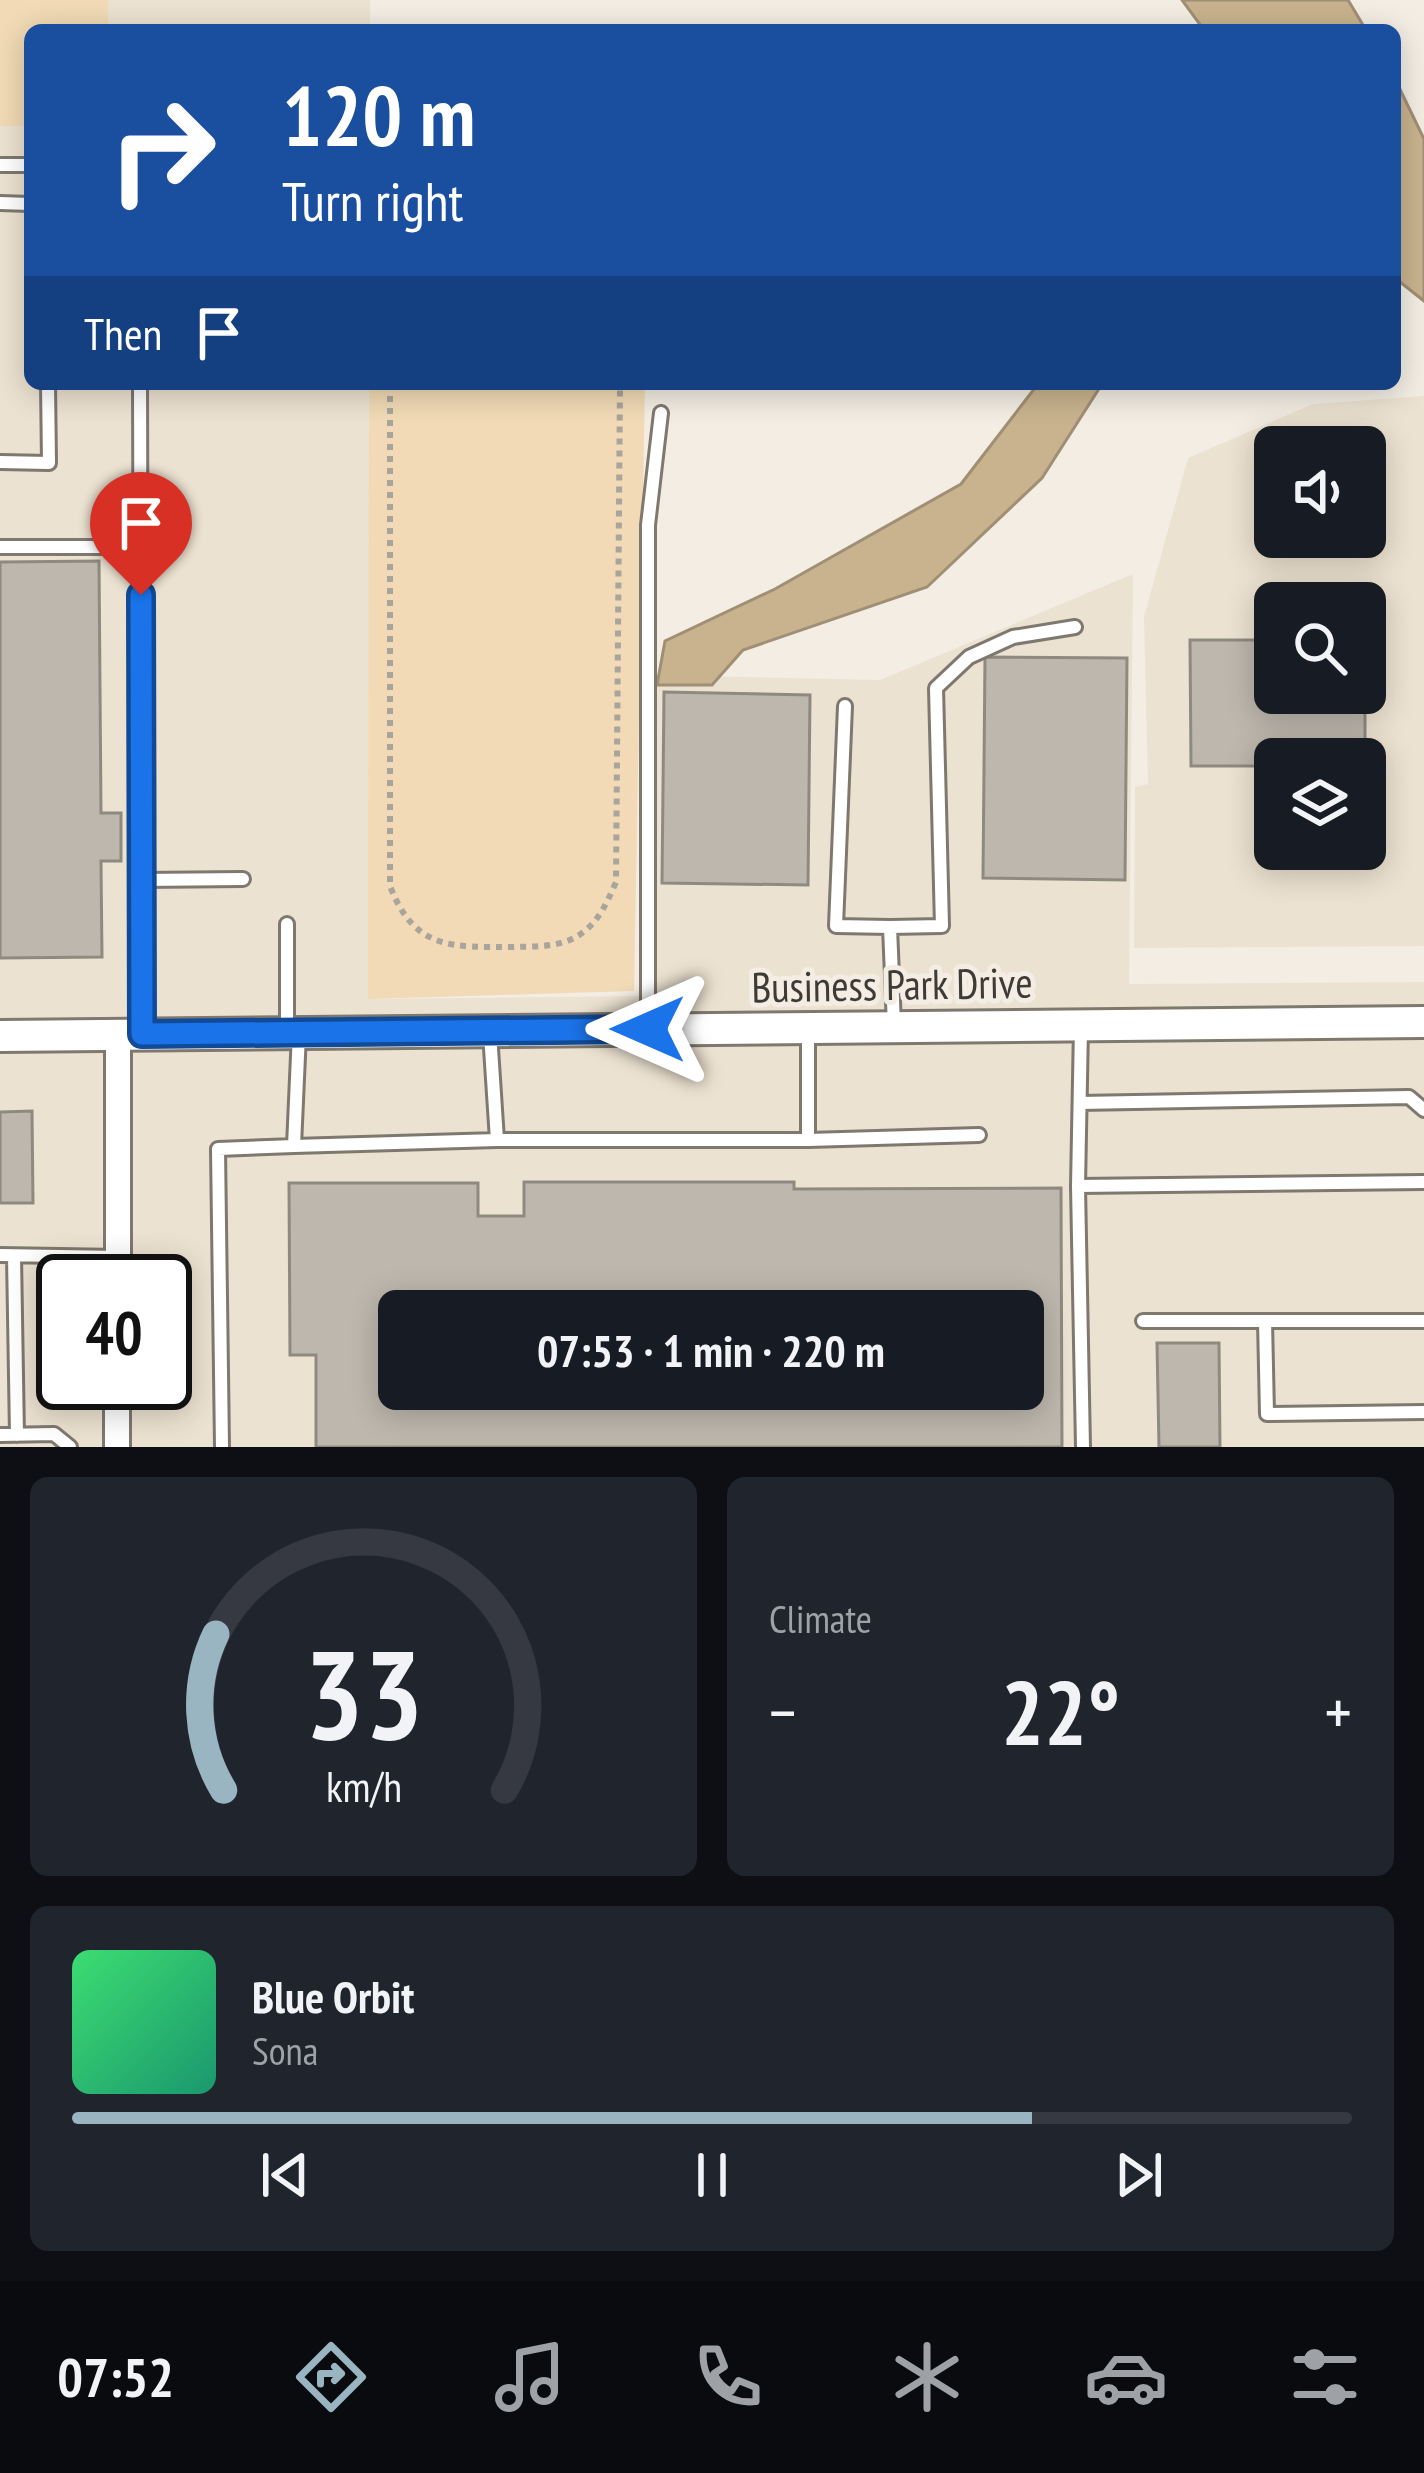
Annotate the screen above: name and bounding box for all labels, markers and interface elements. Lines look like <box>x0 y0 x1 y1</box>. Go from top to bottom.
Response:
text: 120 m <box>282 60 475 169</box>
icon: right <box>84 72 240 228</box>
text: Turn right <box>282 166 463 236</box>
icon: arrive <box>186 300 252 366</box>
text: Then <box>84 304 162 362</box>
map controls <box>1254 426 1386 870</box>
button: sound <box>1254 426 1386 558</box>
pin <box>90 472 192 595</box>
icon: arrive <box>108 490 174 556</box>
button: search <box>1254 582 1386 714</box>
button: layers <box>1254 738 1386 870</box>
street label: Business Park Drive <box>751 955 1033 1014</box>
position arrow <box>585 966 711 1092</box>
speed limit sign: 40 <box>36 1254 192 1410</box>
text: 07:53 · 1 min · 220 m <box>537 1321 885 1379</box>
text: Climate <box>769 1593 872 1644</box>
text: 33 <box>304 1612 423 1773</box>
text: 22° <box>1001 1653 1120 1770</box>
text: − <box>769 1669 796 1754</box>
text: + <box>1325 1669 1352 1754</box>
text: km/h <box>325 1757 402 1813</box>
text: Blue Orbit <box>252 1967 414 2025</box>
text: Sona <box>252 2025 318 2076</box>
icon: previous <box>252 2142 318 2208</box>
icon: pause <box>679 2142 745 2208</box>
icon: next <box>1106 2142 1172 2208</box>
icon: directions <box>289 2335 373 2419</box>
icon: music <box>488 2335 572 2419</box>
icon: phone <box>686 2335 770 2419</box>
icon: climate <box>885 2335 969 2419</box>
icon: car <box>1084 2335 1168 2419</box>
icon: filters <box>1283 2335 1367 2419</box>
text: 07:52 <box>57 2342 174 2412</box>

